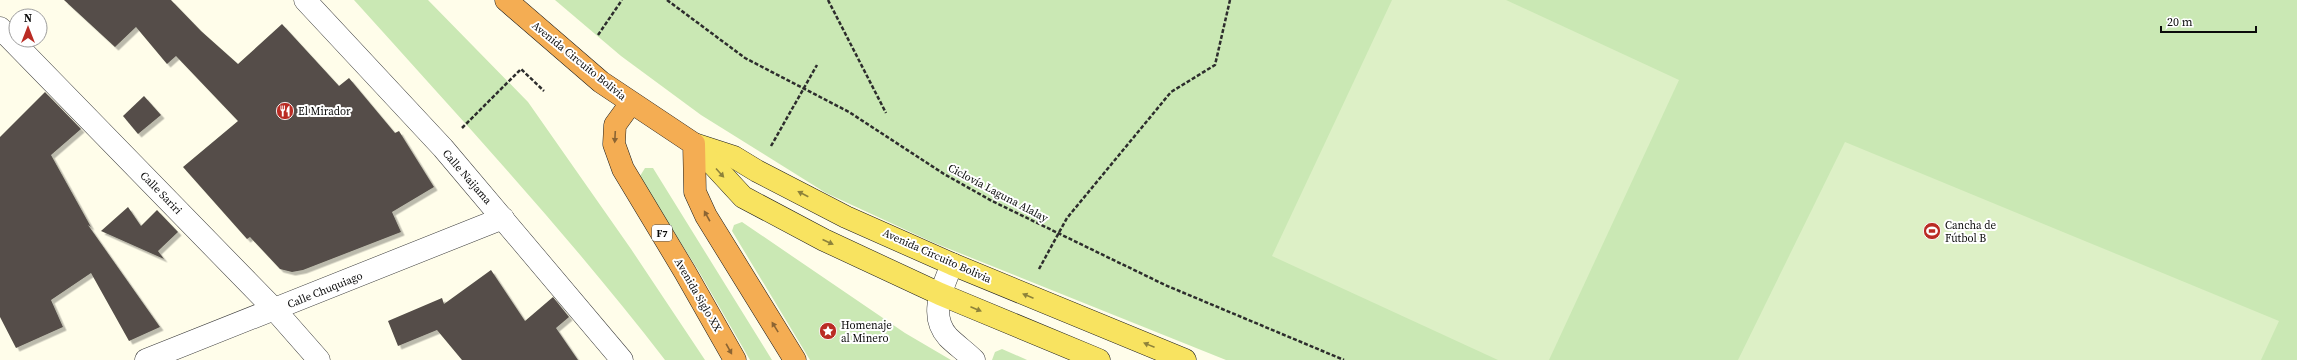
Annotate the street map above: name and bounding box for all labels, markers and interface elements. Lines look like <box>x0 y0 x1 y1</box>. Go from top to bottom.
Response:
north arrow <box>8 8 48 48</box>
scale bar <box>2161 8 2256 34</box>
text: N <box>24 11 32 26</box>
text: 20 m <box>2167 14 2193 30</box>
street label: Avenida Circuito Bolivia <box>529 18 630 104</box>
restaurant icon: El Mirador <box>275 101 295 121</box>
place label: El Mirador <box>298 104 351 119</box>
one-way arrow <box>611 131 618 143</box>
street label: Calle Naijama <box>439 146 495 208</box>
street label: Ciclovía Laguna Alalay <box>945 160 1051 226</box>
one-way arrow <box>716 167 725 178</box>
street label: Calle Sariri <box>137 168 185 218</box>
one-way arrow <box>797 191 808 198</box>
one-way arrow <box>703 210 710 222</box>
place label: Cancha de Fútbol B <box>1945 218 1996 246</box>
sports icon: Cancha de Fútbol B <box>1922 221 1942 241</box>
road number: F7 <box>652 225 672 241</box>
street label: Avenida Circuito Bolivia <box>880 225 994 287</box>
one-way arrow <box>823 239 834 245</box>
street label: Avenida Siglo XX <box>671 256 726 335</box>
street label: Calle Chuquiago <box>285 268 365 312</box>
one-way arrow <box>1022 292 1034 298</box>
one-way arrow <box>971 306 982 312</box>
place label: Homenaje al Minero <box>841 318 892 346</box>
one-way arrow <box>771 321 778 333</box>
place icon: Homenaje al Minero <box>818 321 838 341</box>
one-way arrow <box>1142 342 1154 348</box>
one-way arrow <box>725 343 732 355</box>

